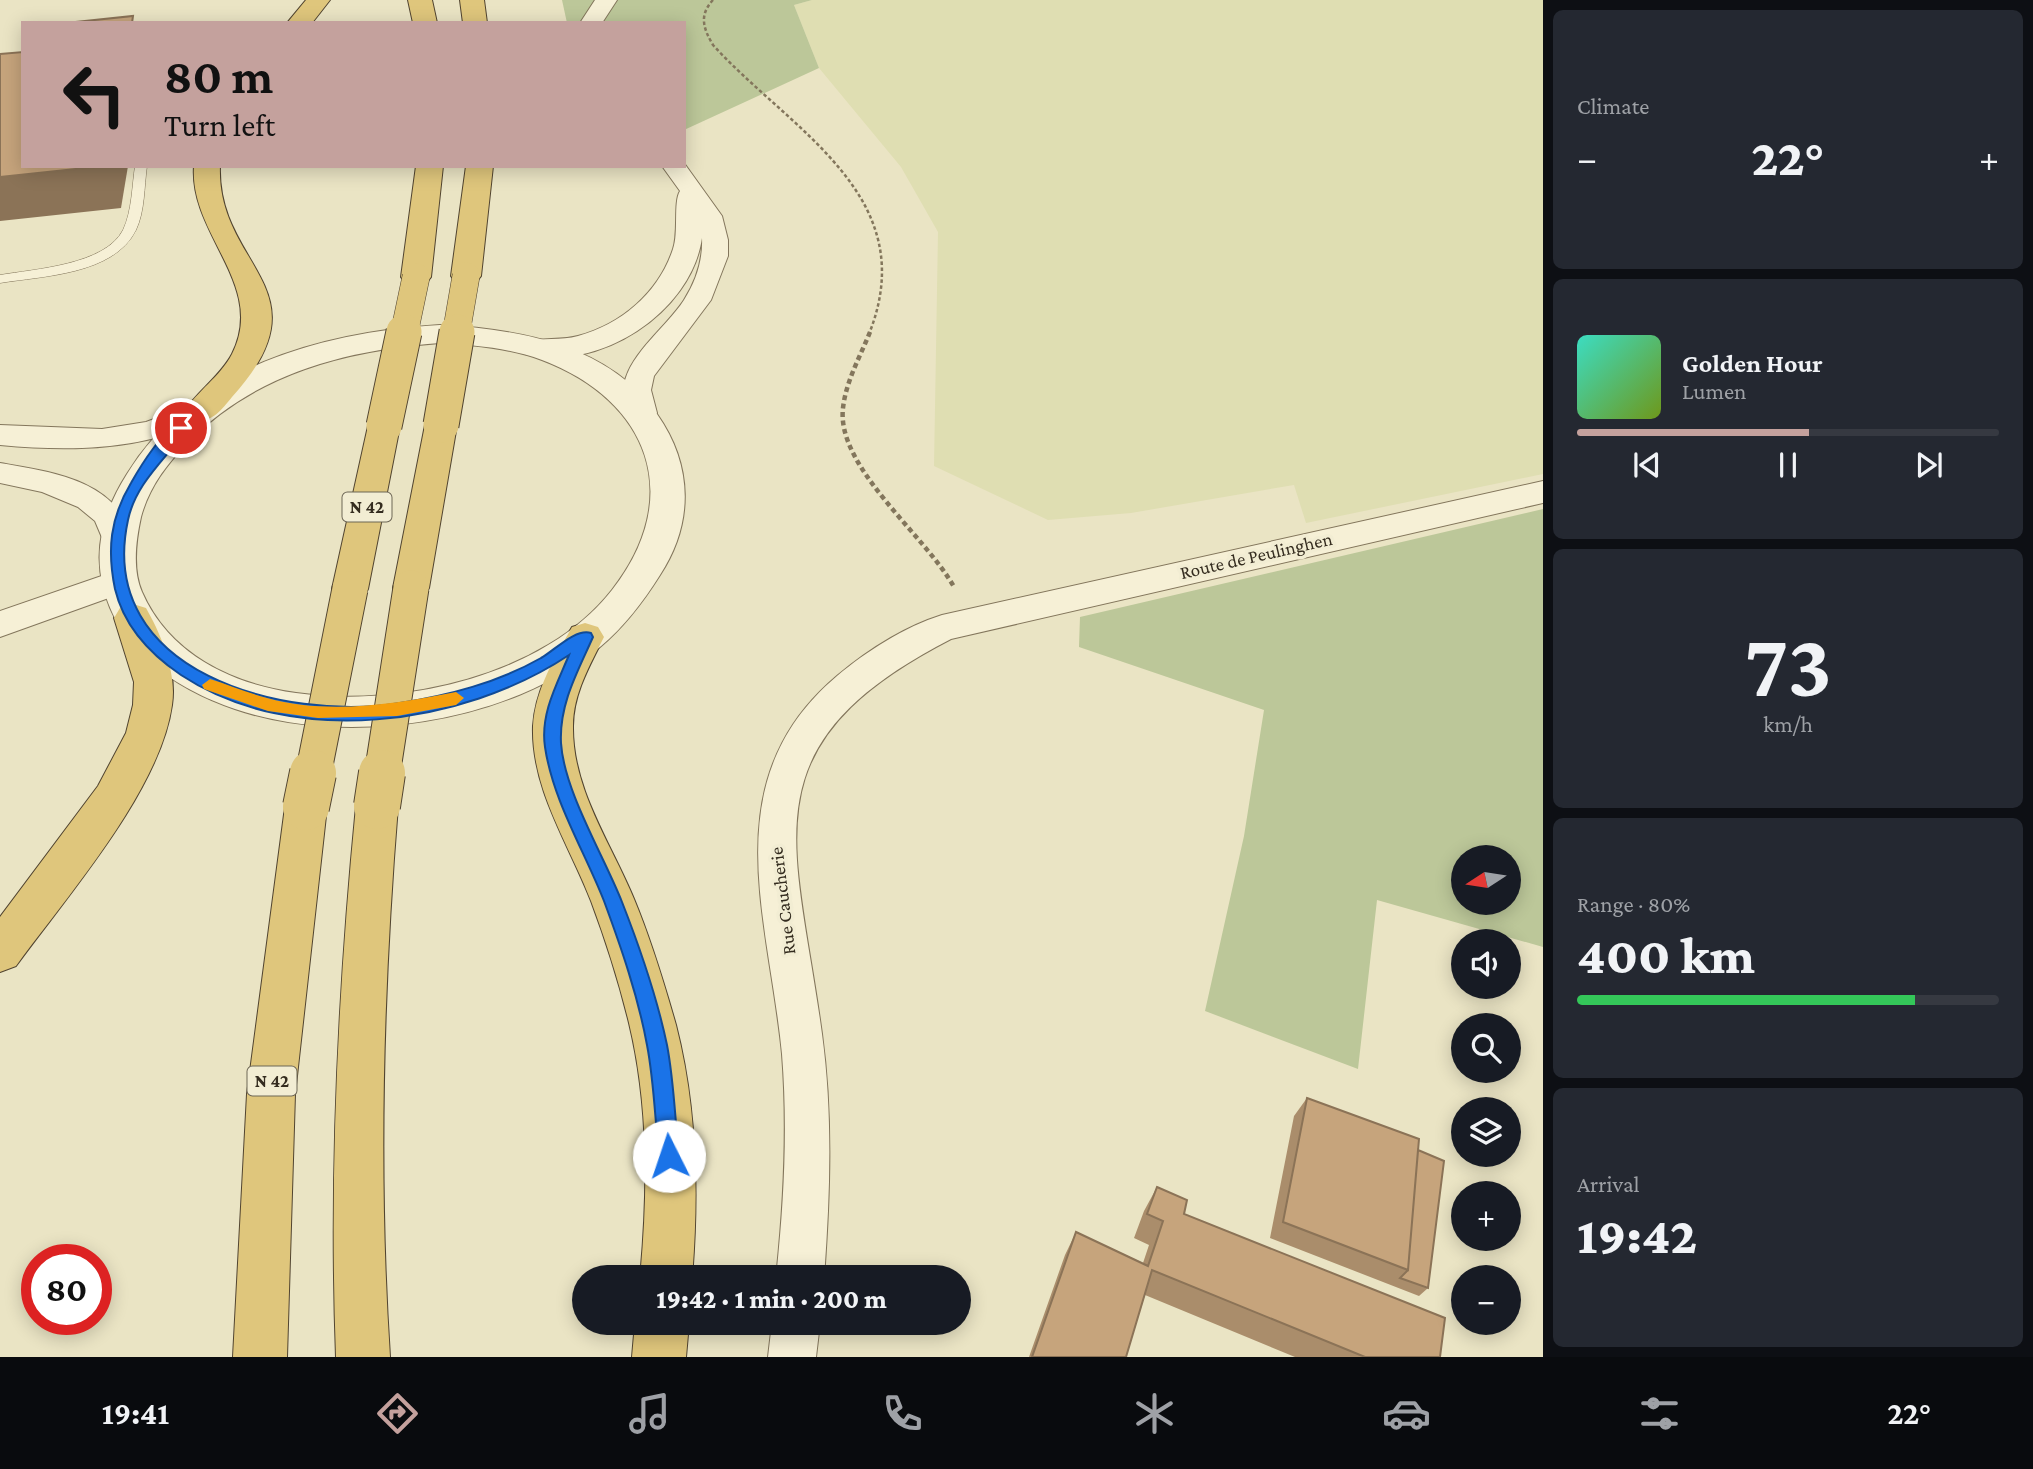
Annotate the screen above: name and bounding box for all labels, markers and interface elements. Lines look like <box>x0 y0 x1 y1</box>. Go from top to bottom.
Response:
icon: left <box>49 49 140 140</box>
text: 80 m <box>164 49 273 104</box>
text: Climate <box>1577 93 1649 119</box>
text: Turn left <box>164 107 275 143</box>
text: 22° <box>1751 128 1825 186</box>
text: − <box>1577 137 1597 179</box>
text: + <box>1979 137 1999 179</box>
text: Golden Hour <box>1682 349 1823 378</box>
text: Lumen <box>1682 378 1746 404</box>
pin <box>151 398 211 458</box>
icon: arrive <box>162 409 200 447</box>
icon: previous <box>1628 446 1666 484</box>
icon: pause <box>1769 446 1807 484</box>
icon: next <box>1910 446 1948 484</box>
road number: N 42 <box>342 492 392 522</box>
street label: Route de Peulinghen <box>1178 528 1334 583</box>
text: 73 <box>1744 614 1832 716</box>
text: km/h <box>1763 711 1813 737</box>
north arrow <box>1451 845 1521 915</box>
map controls <box>1451 845 1521 1335</box>
street label: Rue Caucherie <box>765 846 800 956</box>
text: Range · 80% <box>1577 891 1690 917</box>
text: 400 km <box>1577 926 1755 984</box>
button: sound <box>1451 929 1521 999</box>
button: search <box>1451 1013 1521 1083</box>
road number: N 42 <box>247 1066 296 1096</box>
button: layers <box>1451 1097 1521 1167</box>
position arrow <box>632 1119 706 1193</box>
text: Arrival <box>1577 1171 1640 1197</box>
button: + <box>1451 1181 1521 1251</box>
text: 19:42 <box>1577 1206 1697 1264</box>
speed limit sign: 80 <box>21 1244 112 1335</box>
button: − <box>1451 1265 1521 1335</box>
text: 19:42 · 1 min · 200 m <box>656 1285 887 1314</box>
icon: directions <box>373 1389 422 1438</box>
icon: music <box>625 1389 674 1438</box>
icon: phone <box>878 1389 927 1438</box>
icon: climate <box>1130 1389 1179 1438</box>
icon: car <box>1382 1389 1431 1438</box>
icon: filters <box>1635 1389 1684 1438</box>
text: 19:41 <box>102 1395 169 1431</box>
text: 22° <box>1887 1395 1931 1431</box>

